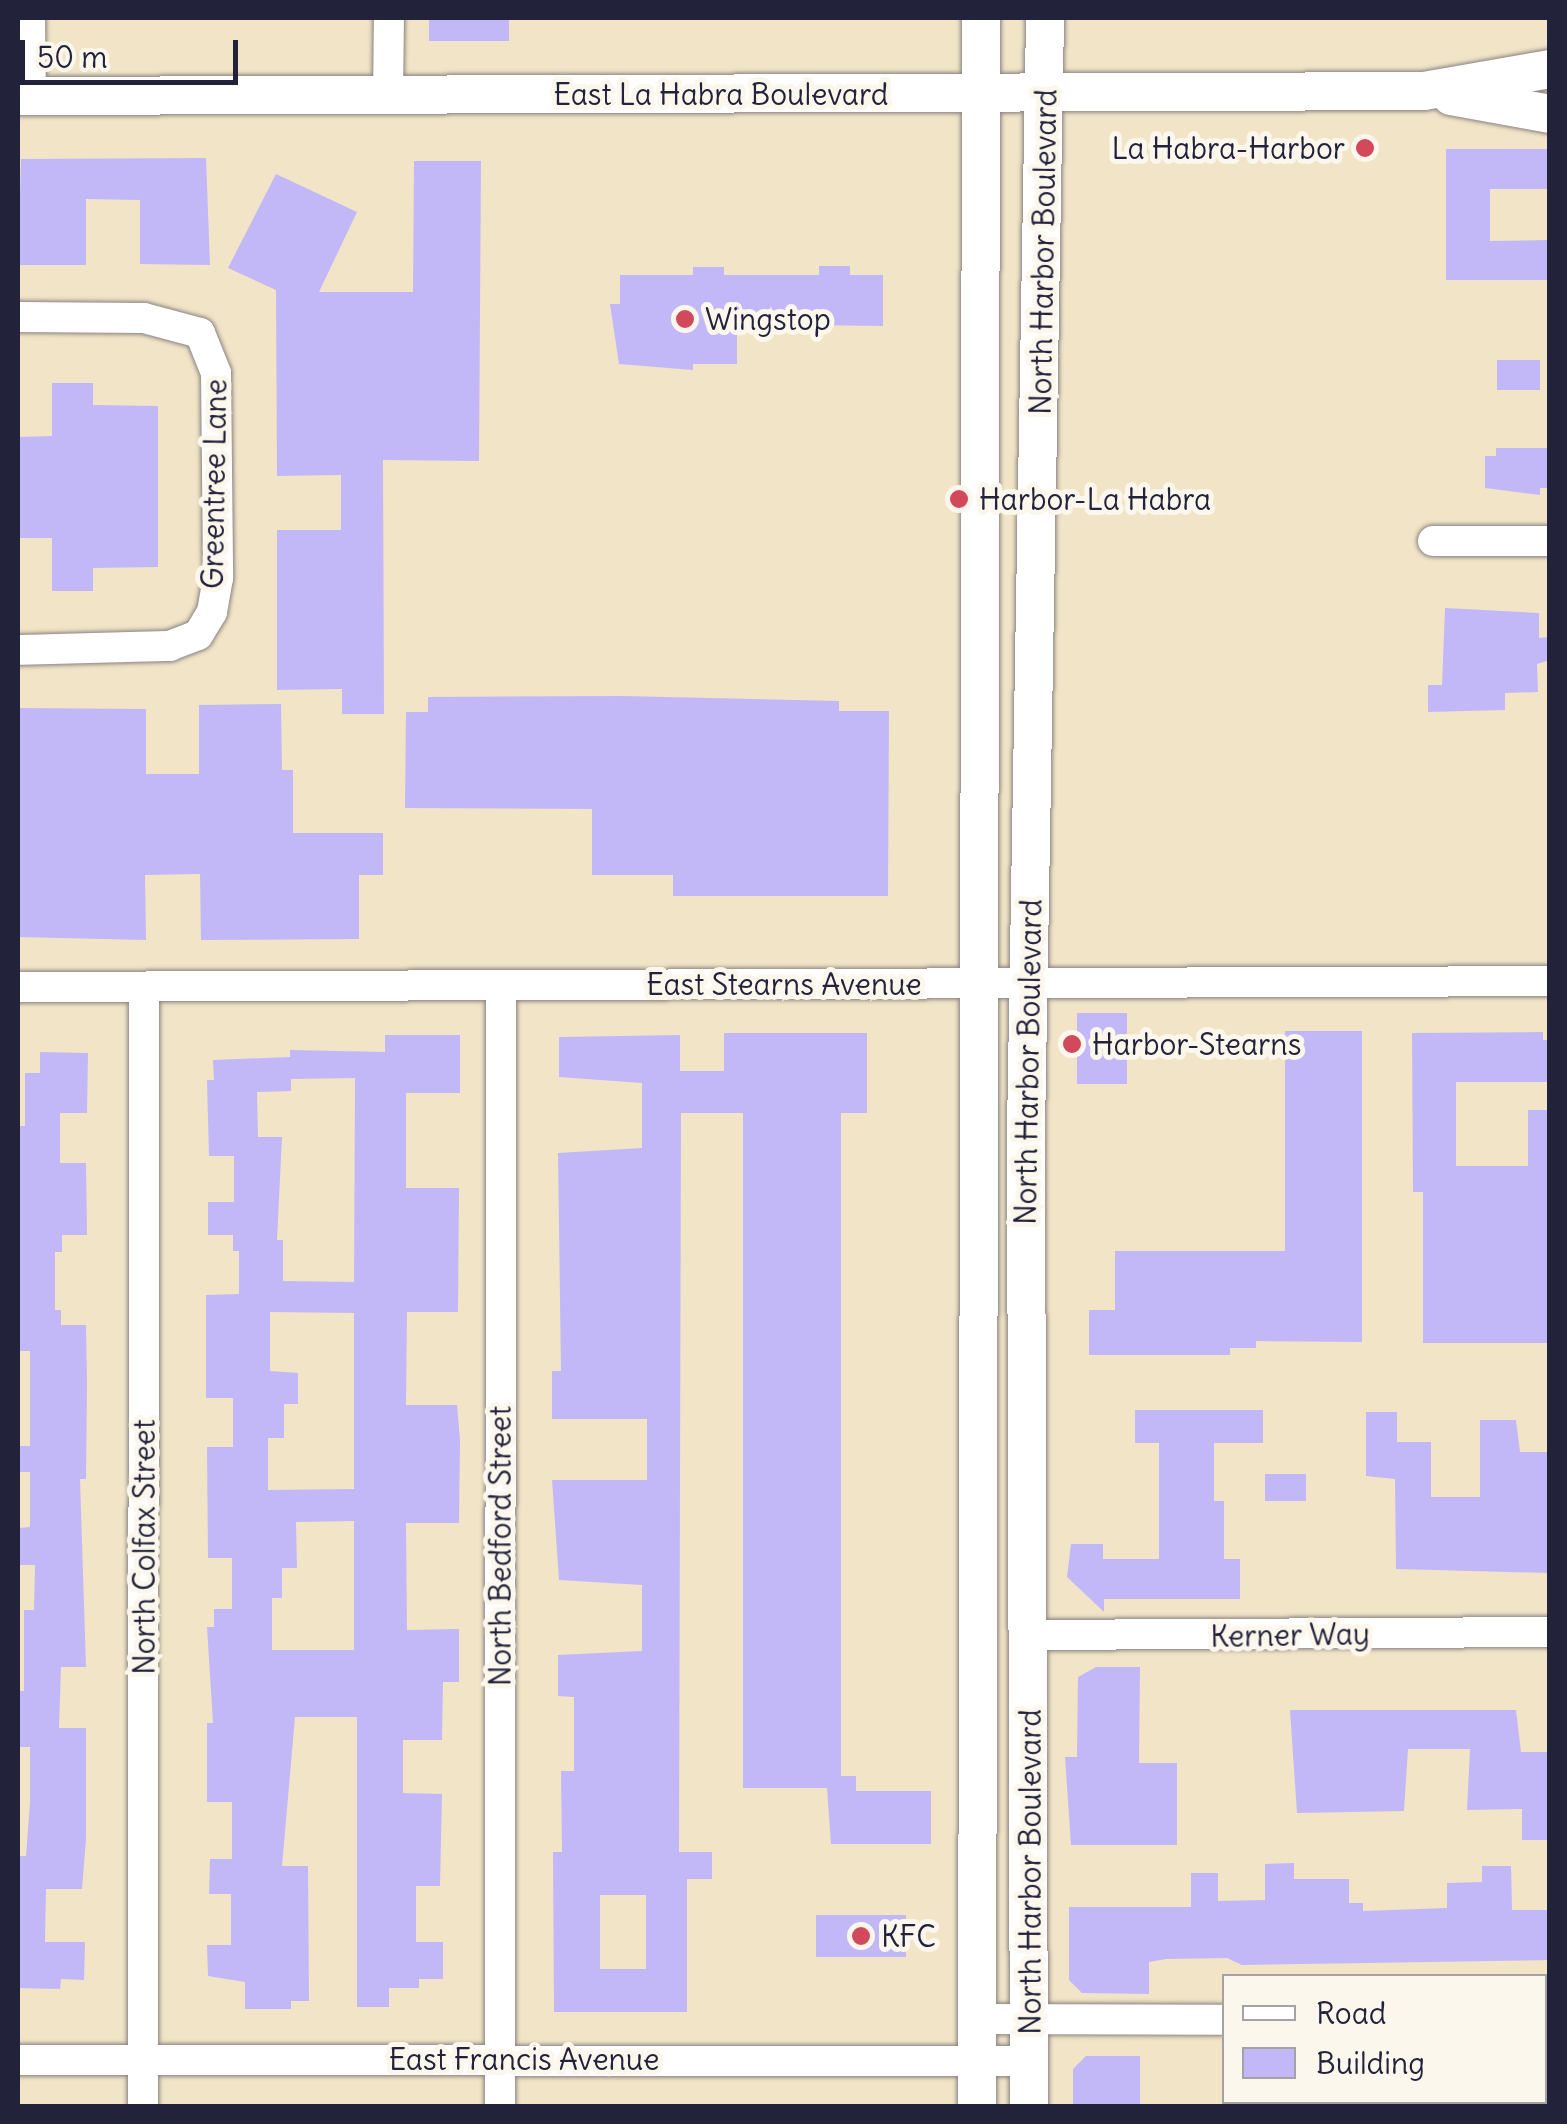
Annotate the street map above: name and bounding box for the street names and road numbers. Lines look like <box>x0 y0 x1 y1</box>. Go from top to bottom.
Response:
street label: East La Habra Boulevard <box>553 76 889 112</box>
street label: North Harbor Boulevard <box>1022 89 1064 415</box>
street label: Greentree Lane <box>194 379 234 589</box>
street label: North Harbor Boulevard <box>1007 899 1049 1225</box>
street label: East Stearns Avenue <box>646 966 922 1002</box>
street label: North Bedford Street <box>482 1406 518 1686</box>
street label: North Colfax Street <box>126 1419 162 1675</box>
street label: Kerner Way <box>1210 1616 1370 1654</box>
street label: North Harbor Boulevard <box>1012 1709 1048 2035</box>
street label: East Francis Avenue <box>389 2041 659 2077</box>

